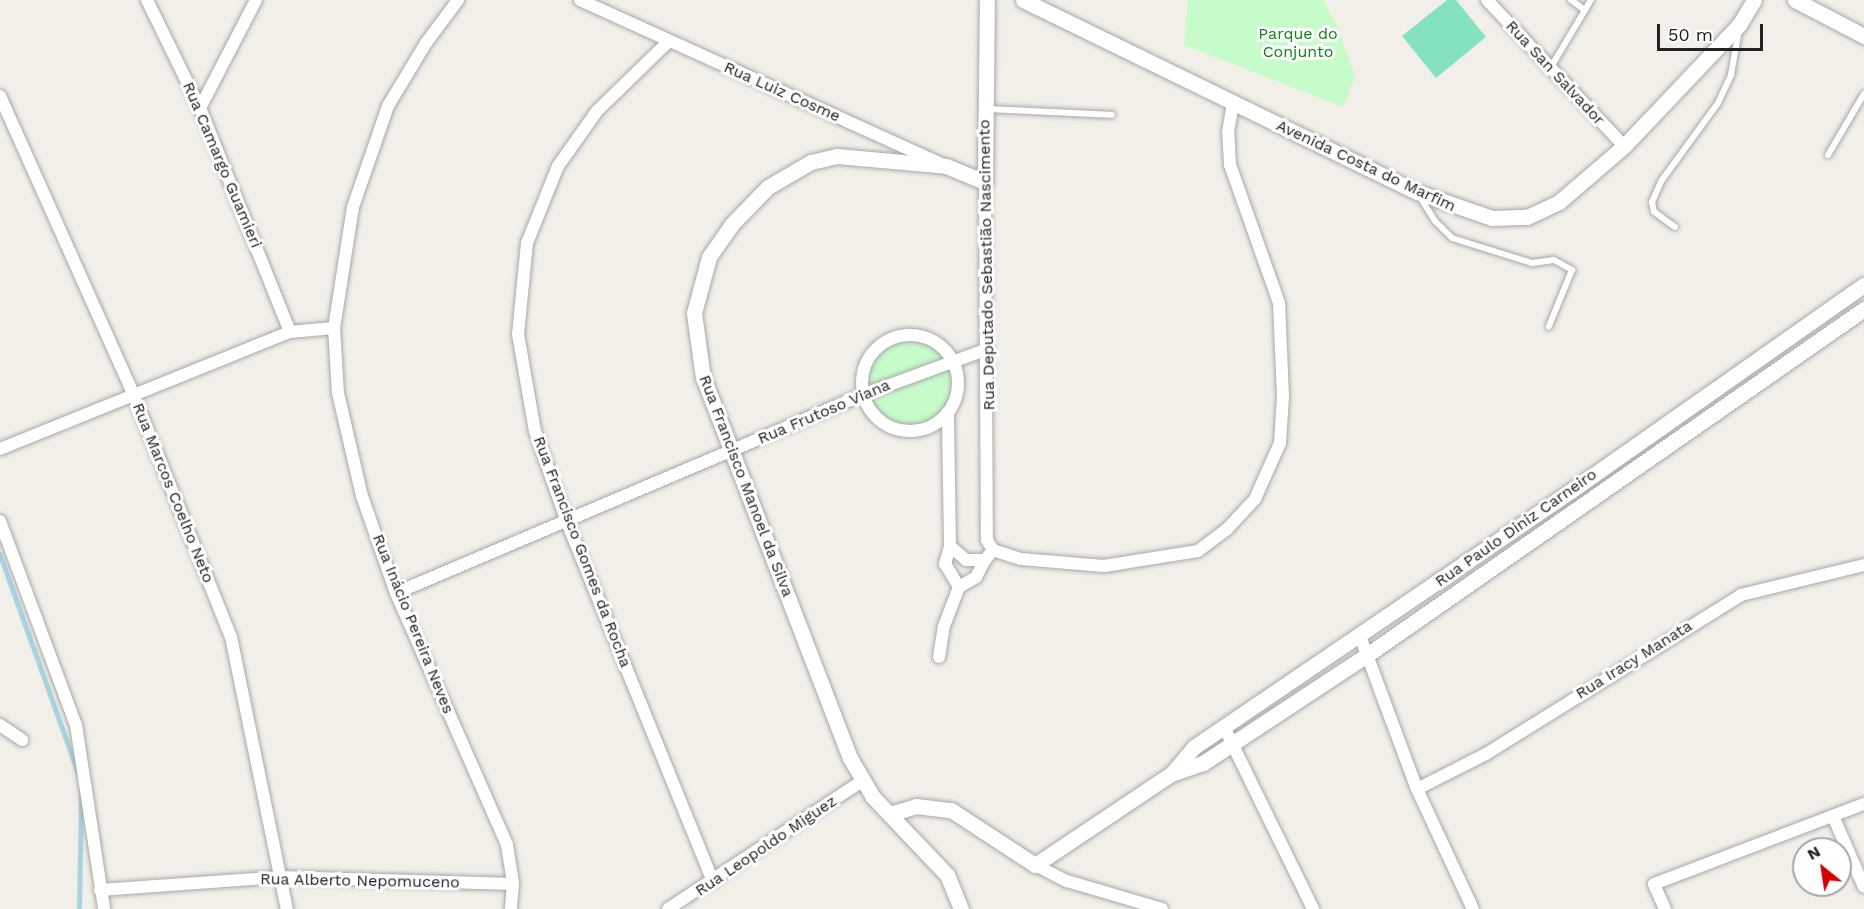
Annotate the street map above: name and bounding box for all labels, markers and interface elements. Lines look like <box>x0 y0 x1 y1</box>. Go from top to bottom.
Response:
scale bar <box>1660 12 1766 50</box>
street label: Rua San Salvador <box>1501 17 1609 129</box>
park label: Parque do Conjunto <box>1258 24 1338 62</box>
text: 50 m <box>1668 24 1713 45</box>
street label: Rua Luiz Cosme <box>721 58 843 126</box>
street label: Rua Camargo Guamieri <box>178 79 266 251</box>
street label: Avenida Costa do Marfim <box>1273 116 1459 216</box>
street label: Rua Deputado Sebastião Nascimento <box>975 119 999 411</box>
street label: Rua Francisco Manoel da Silva <box>695 372 797 600</box>
street label: Rua Frutoso Viana <box>755 375 893 449</box>
street label: Rua Marcos Coelho Neto <box>128 400 218 586</box>
street label: Rua Francisco Gomes da Rocha <box>529 433 635 671</box>
street label: Rua Paulo Diniz Carneiro <box>1431 465 1601 591</box>
street label: Rua Inácio Pereira Neves <box>368 531 458 717</box>
street label: Rua Iracy Manata <box>1572 616 1696 704</box>
street label: Rua Leopoldo Miguez <box>692 791 840 901</box>
north arrow <box>1792 837 1852 897</box>
text: N <box>1804 842 1824 864</box>
street label: Rua Alberto Nepomuceno <box>260 870 460 892</box>

